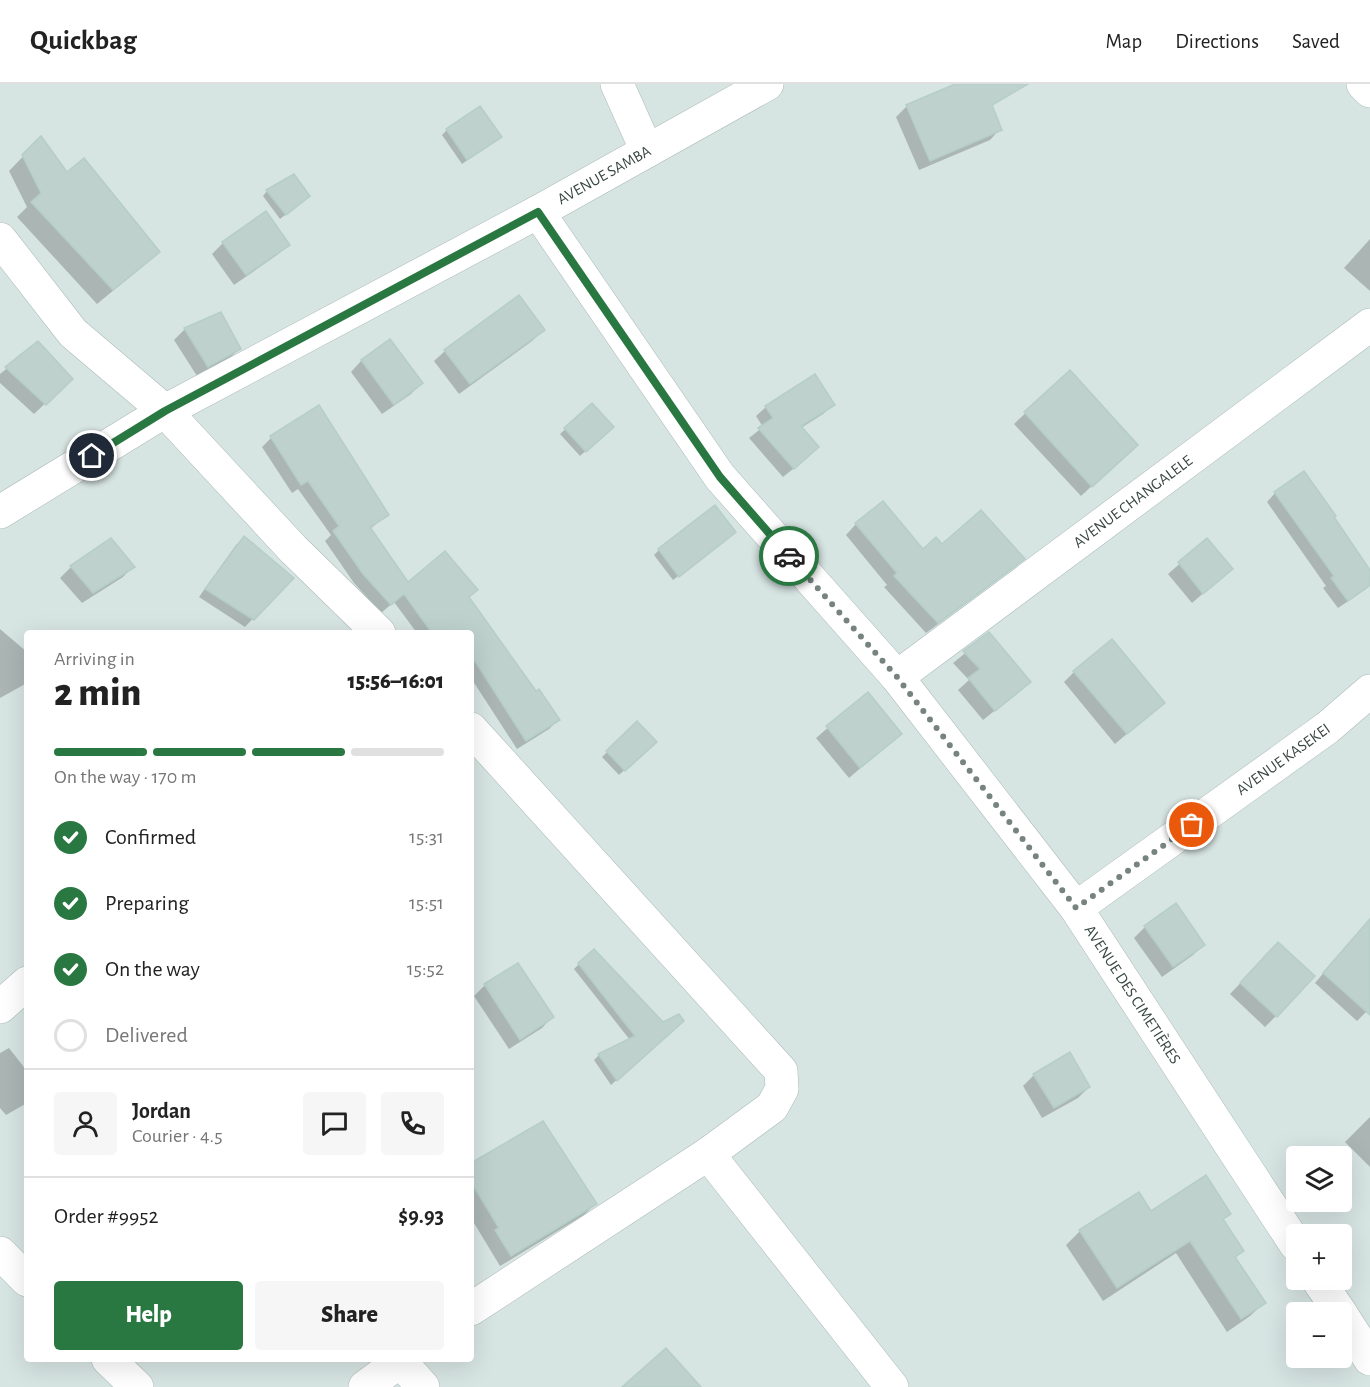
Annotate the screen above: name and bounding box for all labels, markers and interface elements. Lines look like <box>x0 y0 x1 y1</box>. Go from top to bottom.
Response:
text: Quickbag <box>30 27 137 55</box>
text: Map <box>1106 31 1142 52</box>
text: Directions <box>1175 31 1259 52</box>
text: Saved <box>1292 31 1340 52</box>
street label: AVENUE SAMBA <box>555 143 654 207</box>
pin <box>66 430 117 481</box>
icon: home <box>75 439 108 472</box>
street label: AVENUE CHANGALELE <box>1070 452 1196 551</box>
courier <box>759 526 819 586</box>
icon: car <box>773 540 806 573</box>
text: Arriving in <box>54 649 135 669</box>
text: 15:56–16:01 <box>348 670 444 692</box>
text: 2 min <box>54 674 141 713</box>
street label: AVENUE KASEKEI <box>1233 721 1333 798</box>
text: On the way · 170 m <box>54 767 197 787</box>
pin <box>1166 799 1217 850</box>
icon: bag <box>1175 808 1208 841</box>
icon: check <box>54 821 87 854</box>
text: Confirmed <box>105 826 196 848</box>
text: 15:31 <box>409 827 444 847</box>
icon: check <box>54 887 87 920</box>
text: Preparing <box>105 892 189 914</box>
text: 15:51 <box>409 893 444 913</box>
street label: AVENUE DES CIMETIÈRES <box>1081 922 1183 1067</box>
icon: check <box>54 953 87 986</box>
text: On the way <box>105 958 200 980</box>
text: 15:52 <box>407 959 444 979</box>
text: Delivered <box>105 1024 188 1046</box>
button: person <box>54 1092 117 1155</box>
button: chat <box>303 1092 366 1155</box>
button: phone <box>381 1092 444 1155</box>
text: Jordan <box>132 1100 191 1122</box>
text: Courier · 4.5 <box>132 1126 223 1146</box>
map controls <box>1286 1146 1352 1368</box>
button: layers <box>1286 1146 1352 1212</box>
text: Order #9952 <box>54 1205 159 1227</box>
text: $9.93 <box>398 1205 444 1227</box>
button: + <box>1286 1224 1352 1290</box>
button: Help <box>54 1281 243 1350</box>
button: Share <box>255 1281 444 1350</box>
button: − <box>1286 1302 1352 1368</box>

